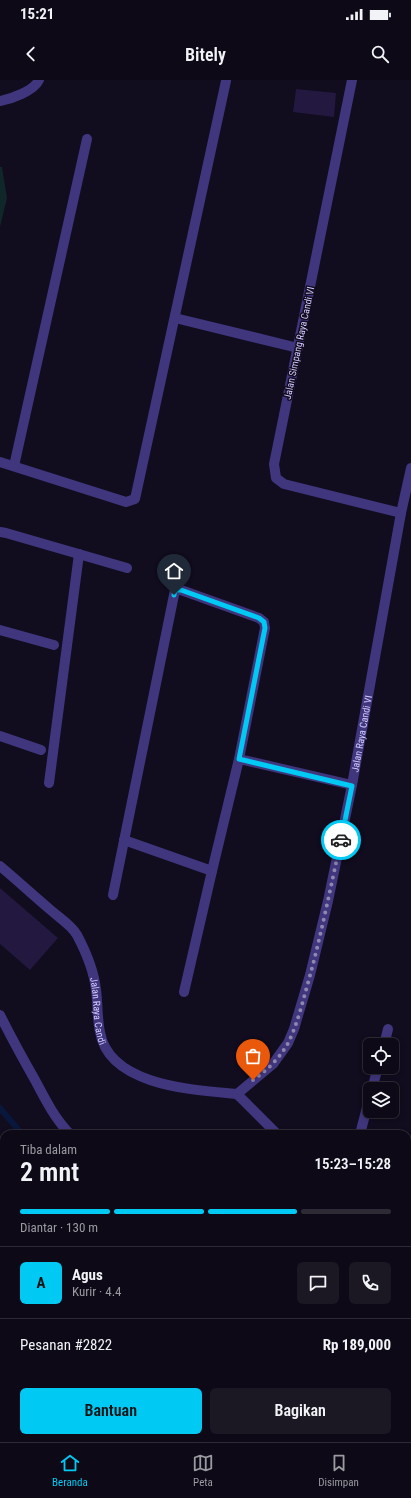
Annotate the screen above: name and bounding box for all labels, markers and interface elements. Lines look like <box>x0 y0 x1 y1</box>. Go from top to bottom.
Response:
text: 15:21 <box>20 5 54 23</box>
icon: back <box>20 43 42 65</box>
icon: search <box>369 43 391 65</box>
text: Bitely <box>185 44 226 65</box>
street label: Jalan Simpang Raya Candi VI <box>282 286 316 400</box>
pin <box>157 554 191 595</box>
icon: home <box>163 560 185 582</box>
street label: Jalan Raya Candi VI <box>349 694 374 773</box>
courier <box>321 820 361 860</box>
icon: car <box>330 829 352 851</box>
street label: Jalan Raya Candi <box>88 976 109 1046</box>
map controls <box>363 1038 399 1118</box>
button: locate <box>363 1038 399 1074</box>
pin <box>236 1039 270 1080</box>
icon: bag <box>242 1045 264 1067</box>
button: layers <box>363 1082 399 1118</box>
text: Tiba dalam <box>20 1142 77 1157</box>
text: 15:23–15:28 <box>314 1155 391 1173</box>
text: 2 mnt <box>20 1157 79 1187</box>
text: Diantar · 130 m <box>20 1220 98 1235</box>
button: chat <box>297 1262 339 1304</box>
button: phone <box>349 1262 391 1304</box>
text: Agus <box>72 1266 103 1284</box>
text: A <box>37 1274 45 1292</box>
text: Kurir · 4.4 <box>72 1284 122 1299</box>
text: Pesanan #2822 <box>20 1336 112 1354</box>
text: Rp 189,000 <box>323 1336 391 1354</box>
button: Bantuan <box>20 1388 202 1434</box>
button: Bagikan <box>210 1388 391 1434</box>
tab: Beranda <box>52 1452 88 1489</box>
tab: Peta <box>192 1452 214 1489</box>
tab: Disimpan <box>318 1452 359 1489</box>

